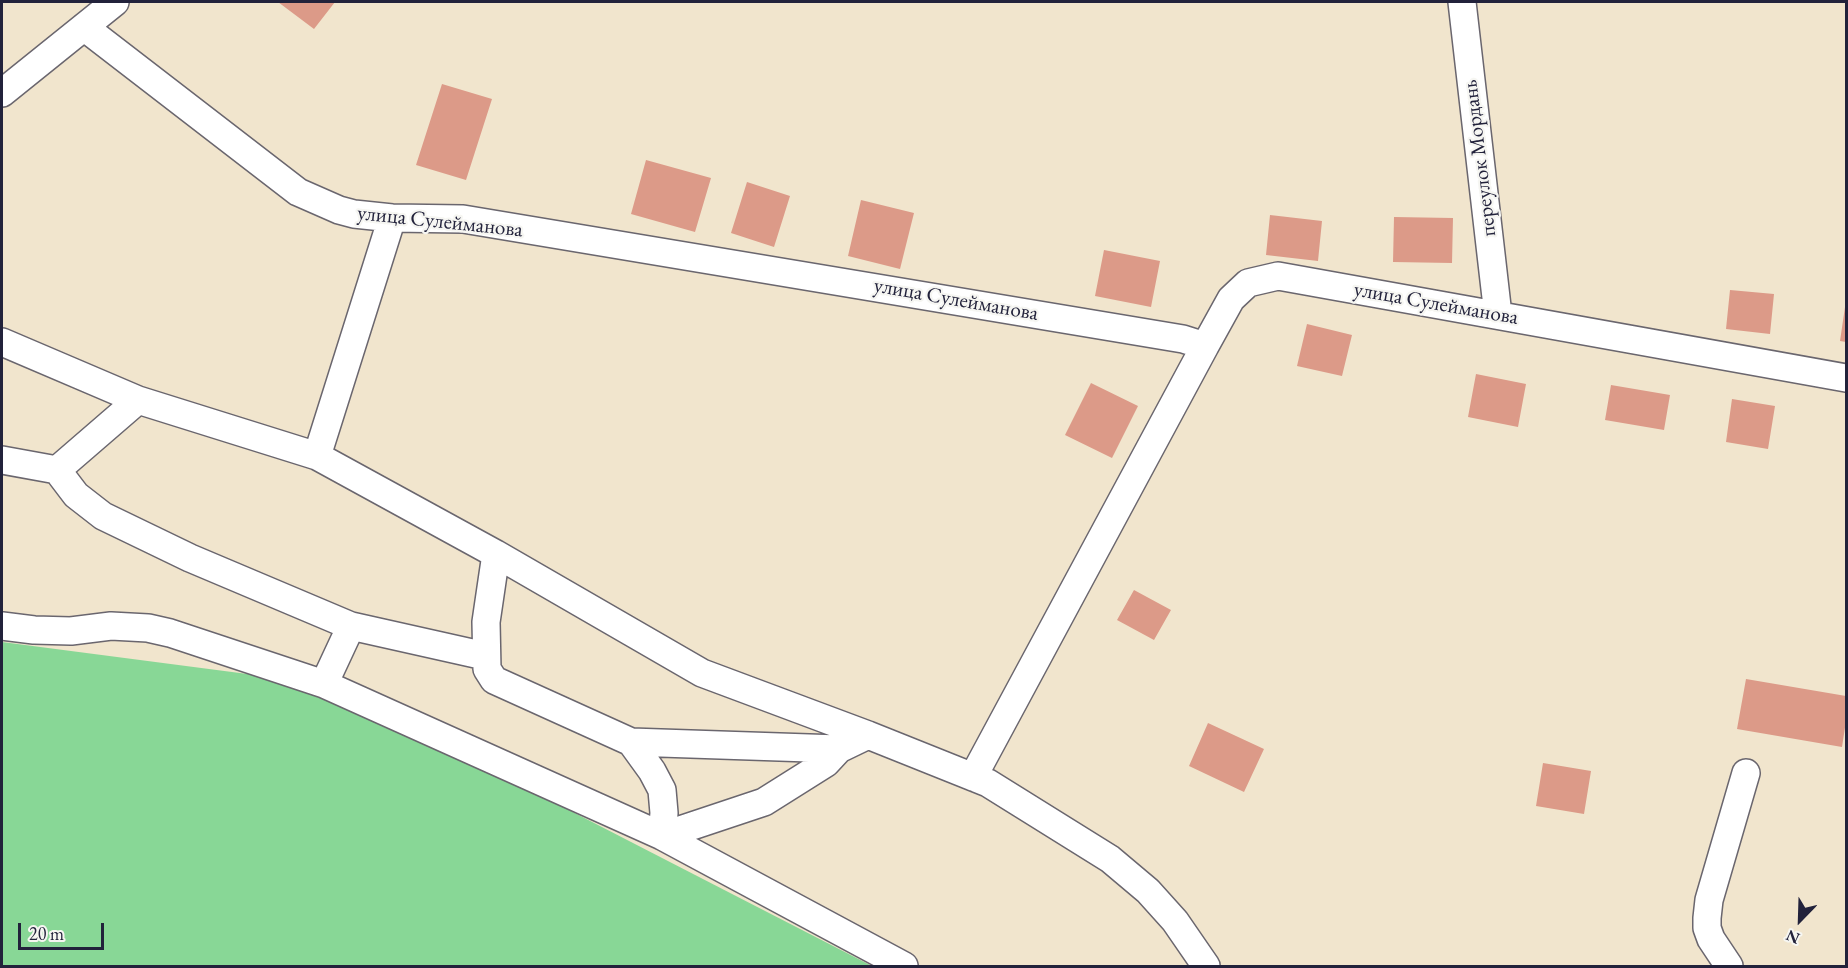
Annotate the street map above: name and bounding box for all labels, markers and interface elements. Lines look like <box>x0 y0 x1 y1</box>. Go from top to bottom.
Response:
street label: переулок Мордань <box>1458 78 1502 238</box>
street label: улица Сулейманова <box>356 201 524 243</box>
street label: улица Сулейманова <box>872 273 1040 327</box>
street label: улица Сулейманова <box>1352 277 1520 331</box>
north arrow <box>1770 890 1830 950</box>
scale bar <box>21 911 106 949</box>
text: 20 m <box>29 922 64 945</box>
text: N <box>1783 925 1803 949</box>

